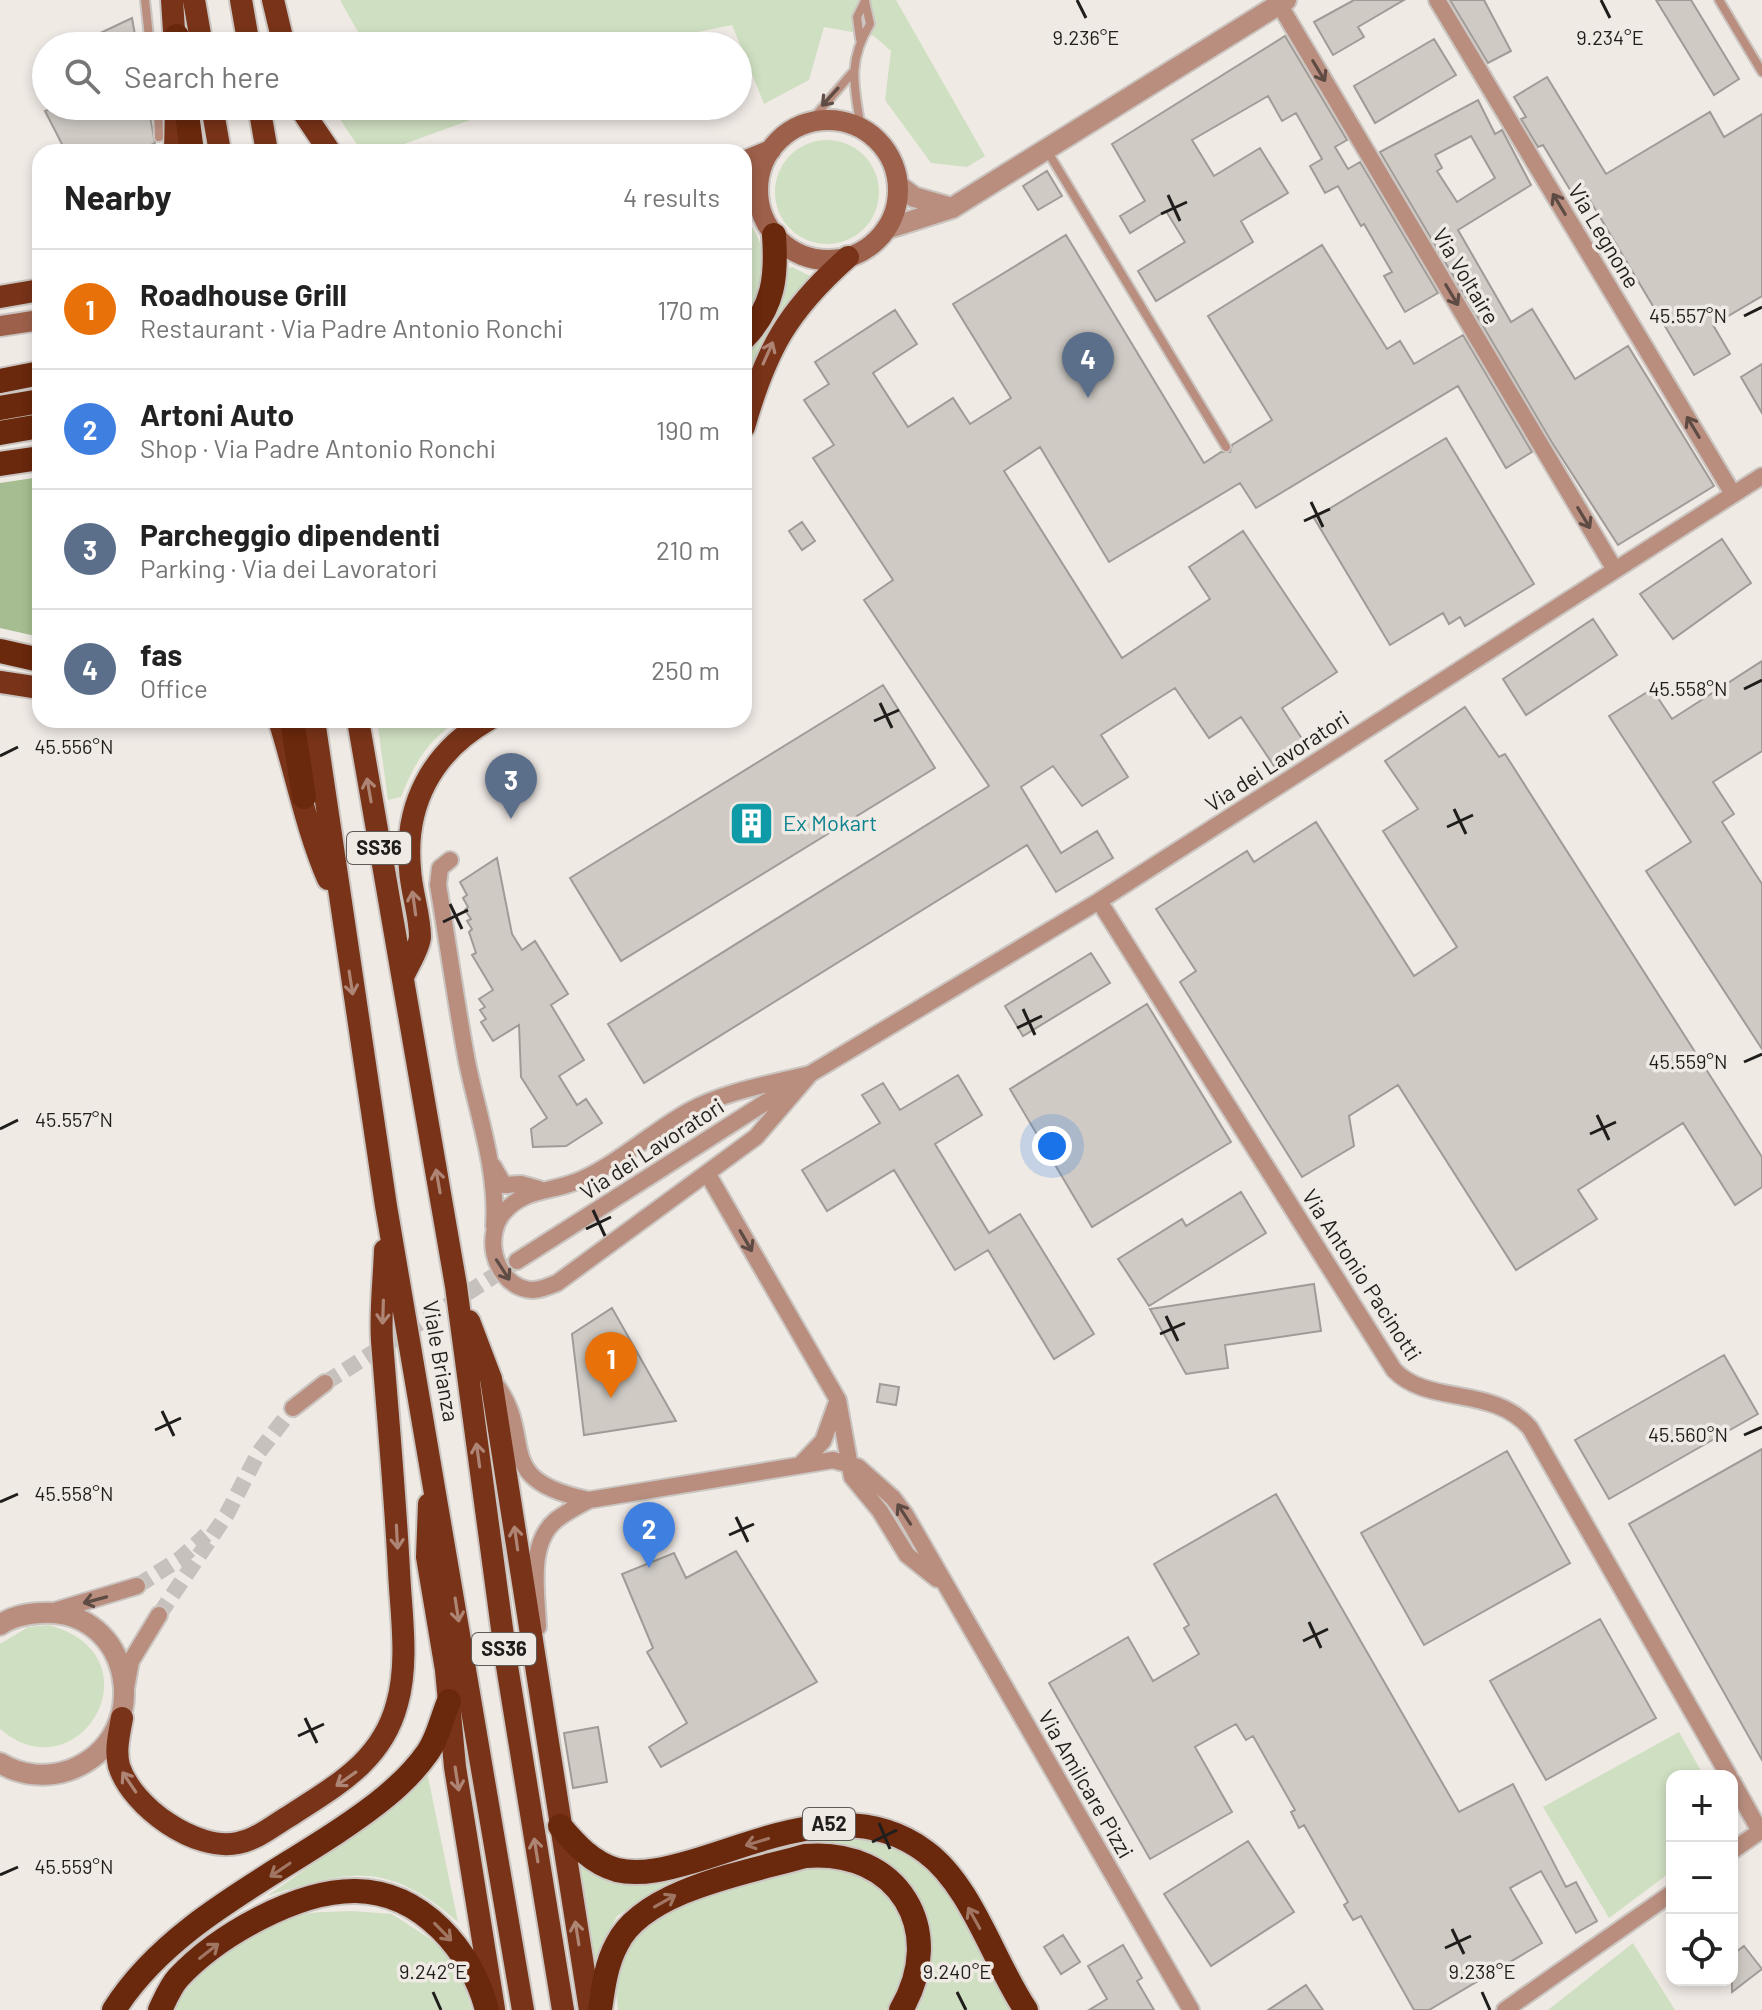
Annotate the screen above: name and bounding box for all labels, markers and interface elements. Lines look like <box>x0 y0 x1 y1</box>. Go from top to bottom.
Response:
text: 9.236°E <box>1053 25 1119 49</box>
text: 9.234°E <box>1576 25 1644 49</box>
search box <box>32 32 752 120</box>
icon: search <box>60 54 104 98</box>
text: Search here <box>124 58 280 94</box>
one-way arrow <box>1311 59 1327 82</box>
one-way arrow <box>821 87 840 107</box>
text: Nearby <box>64 176 172 217</box>
street label: Via Legnone <box>1563 179 1646 292</box>
text: 4 results <box>623 181 720 212</box>
one-way arrow <box>1551 193 1567 216</box>
street label: Via Voltaire <box>1428 223 1506 328</box>
text: Roadhouse Grill <box>140 276 347 312</box>
one-way arrow <box>1444 283 1460 306</box>
text: 1 <box>85 294 95 325</box>
text: 170 m <box>657 294 720 325</box>
text: 45.557°N <box>1649 303 1727 327</box>
text: Restaurant · Via Padre Antonio Ronchi <box>140 312 563 343</box>
pin: 4 <box>1062 332 1114 398</box>
one-way arrow <box>762 341 777 366</box>
text: Artoni Auto <box>140 396 294 432</box>
text: 2 <box>83 414 97 445</box>
text: 190 m <box>656 414 720 445</box>
one-way arrow <box>1685 416 1701 439</box>
text: Shop · Via Padre Antonio Ronchi <box>140 432 496 463</box>
one-way arrow <box>1576 506 1592 529</box>
text: Parcheggio dipendenti <box>140 516 440 552</box>
text: 3 <box>83 534 97 565</box>
text: 210 m <box>656 534 720 565</box>
text: Parking · Via dei Lavoratori <box>140 552 438 583</box>
text: fas <box>140 636 182 672</box>
text: 4 <box>82 654 98 685</box>
text: 250 m <box>651 654 720 685</box>
text: Office <box>140 672 208 703</box>
text: 45.558°N <box>1649 676 1727 700</box>
street label: Via dei Lavoratori <box>1200 704 1353 816</box>
text: 45.556°N <box>35 734 113 758</box>
pin: 3 <box>485 753 537 819</box>
one-way arrow <box>361 777 376 803</box>
building icon: Ex Mokart <box>728 799 776 847</box>
place label: Ex Mokart <box>783 809 877 835</box>
road number: SS36 <box>347 832 411 864</box>
one-way arrow <box>406 891 421 916</box>
one-way arrow <box>344 970 359 995</box>
text: 45.559°N <box>1649 1049 1727 1073</box>
street label: Via dei Lavoratori <box>575 1092 728 1204</box>
text: 45.557°N <box>35 1107 113 1131</box>
your location <box>1032 1126 1072 1166</box>
one-way arrow <box>429 1169 444 1195</box>
street label: Via Antonio Pacinotti <box>1298 1184 1428 1365</box>
one-way arrow <box>738 1229 754 1252</box>
one-way arrow <box>495 1258 512 1280</box>
one-way arrow <box>375 1298 390 1325</box>
street label: Viale Brianza <box>419 1298 465 1423</box>
pin: 1 <box>585 1332 637 1398</box>
text: 45.560°N <box>1648 1422 1728 1446</box>
one-way arrow <box>470 1442 485 1468</box>
text: 45.558°N <box>35 1481 113 1505</box>
pin: 2 <box>623 1502 675 1568</box>
one-way arrow <box>895 1503 911 1526</box>
one-way arrow <box>390 1523 405 1550</box>
one-way arrow <box>508 1526 523 1551</box>
one-way arrow <box>82 1594 108 1609</box>
one-way arrow <box>450 1597 465 1622</box>
road number: SS36 <box>472 1633 536 1665</box>
street label: Via Amilcare Pizzi <box>1034 1705 1140 1862</box>
one-way arrow <box>450 1765 465 1791</box>
map controls <box>1666 1770 1738 1986</box>
button: + <box>1666 1770 1738 1842</box>
one-way arrow <box>120 1771 137 1793</box>
one-way arrow <box>336 1771 358 1787</box>
road number: A52 <box>803 1808 855 1840</box>
one-way arrow <box>744 1835 770 1850</box>
one-way arrow <box>528 1838 543 1863</box>
button: − <box>1666 1842 1738 1914</box>
text: 45.559°N <box>35 1854 113 1878</box>
one-way arrow <box>269 1862 291 1879</box>
one-way arrow <box>653 1893 676 1909</box>
one-way arrow <box>966 1906 981 1930</box>
button: locate <box>1666 1914 1738 1986</box>
one-way arrow <box>569 1921 584 1946</box>
one-way arrow <box>433 1922 452 1942</box>
one-way arrow <box>198 1942 219 1959</box>
text: 9.242°E <box>399 1959 467 1983</box>
text: 9.240°E <box>923 1959 991 1983</box>
text: 9.238°E <box>1448 1959 1516 1983</box>

